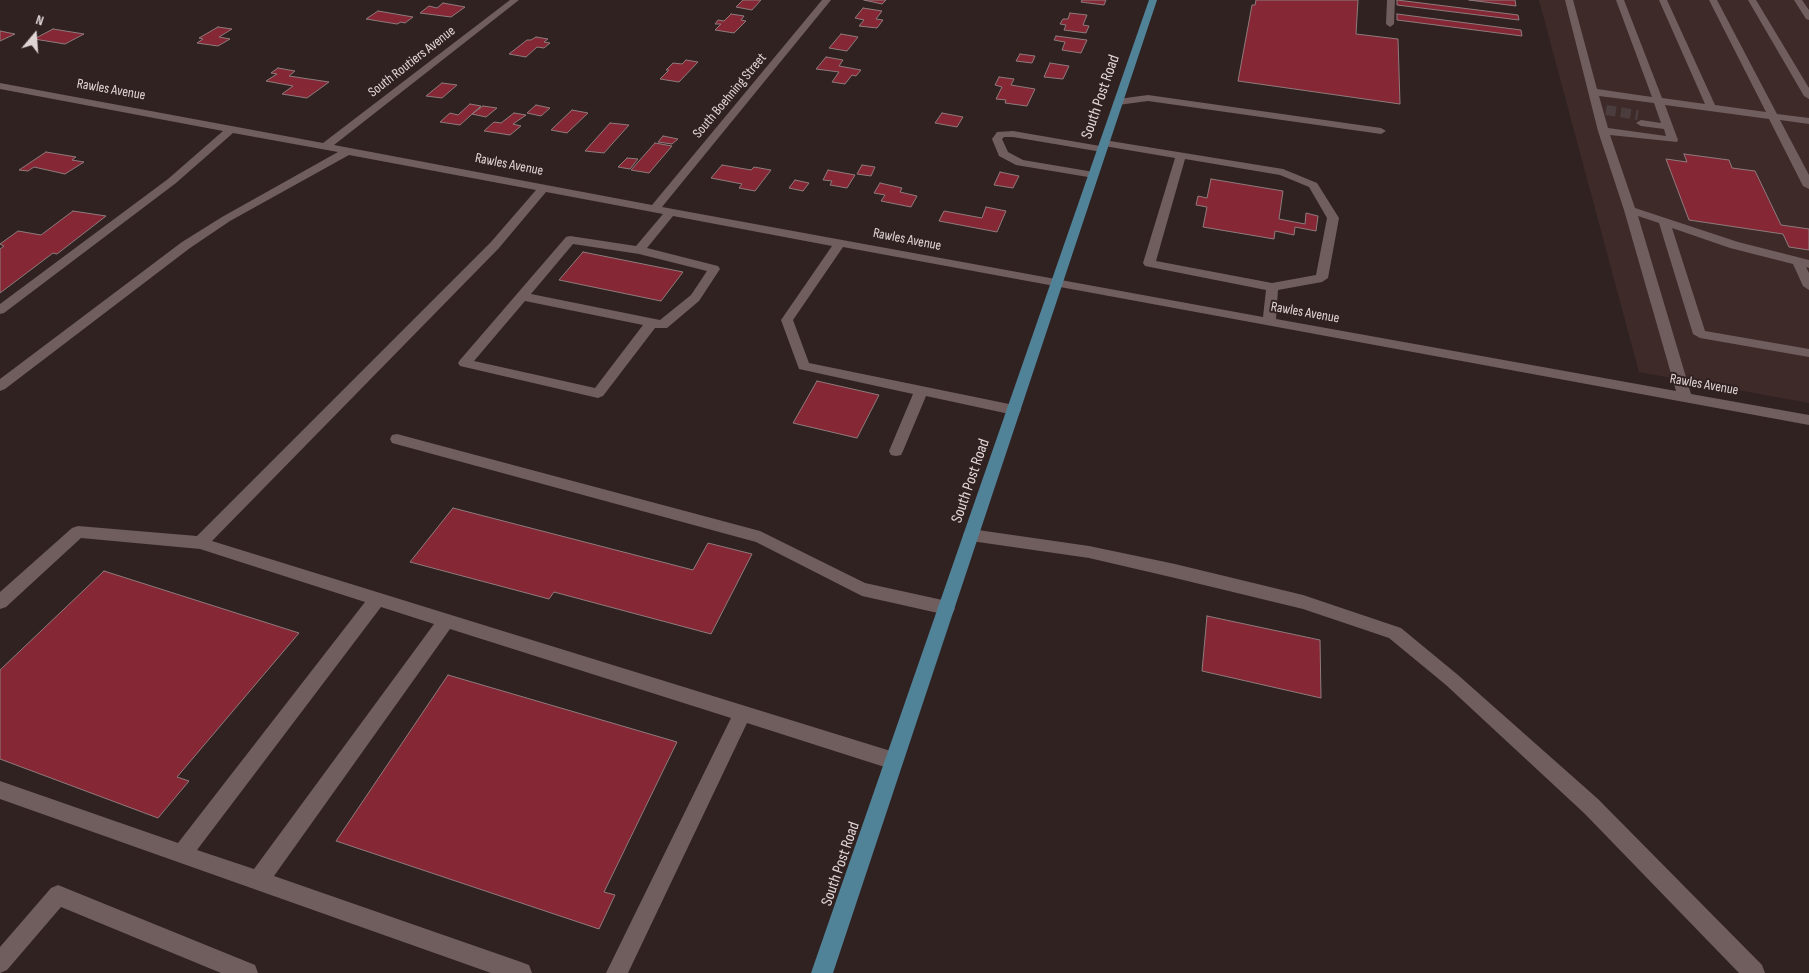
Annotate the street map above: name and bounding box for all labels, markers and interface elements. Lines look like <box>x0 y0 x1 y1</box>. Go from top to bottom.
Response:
north arrow <box>10 10 60 60</box>
text: N <box>34 11 46 29</box>
street label: South Routiers Avenue <box>365 23 459 101</box>
street label: South Boehning Street <box>690 50 770 142</box>
street label: South Post Road <box>1078 52 1124 142</box>
street label: Rawles Avenue <box>75 76 147 104</box>
street label: Rawles Avenue <box>473 150 545 180</box>
street label: Rawles Avenue <box>871 225 943 255</box>
street label: Rawles Avenue <box>1269 299 1341 327</box>
street label: Rawles Avenue <box>1668 371 1740 399</box>
street label: South Post Road <box>948 436 994 526</box>
street label: South Post Road <box>818 819 864 909</box>

